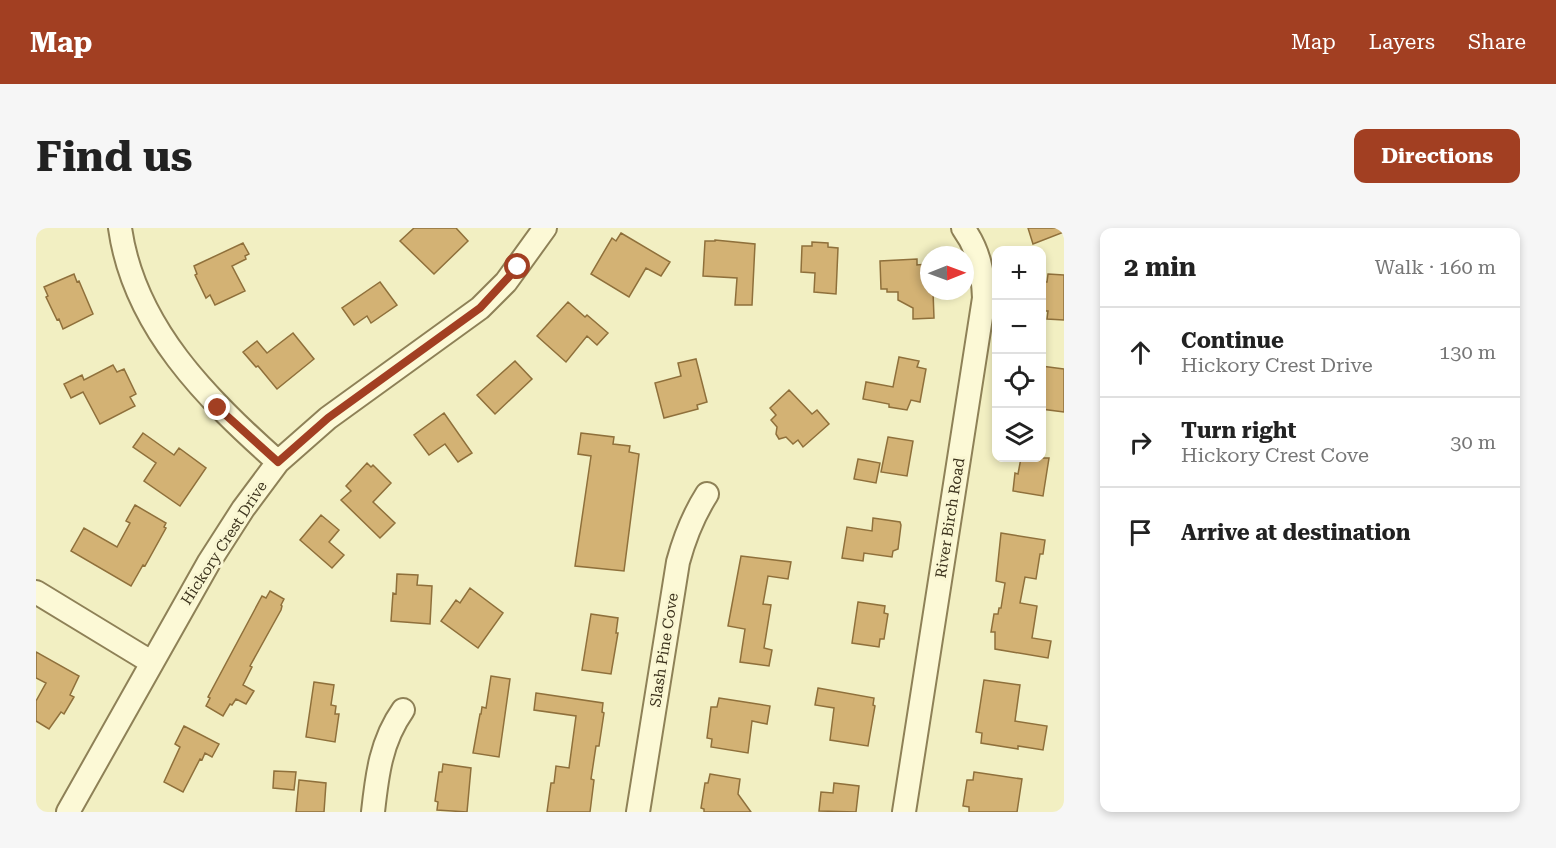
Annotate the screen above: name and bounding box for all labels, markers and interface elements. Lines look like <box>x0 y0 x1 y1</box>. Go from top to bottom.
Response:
text: Map <box>30 26 92 59</box>
text: Map <box>1291 30 1336 54</box>
text: Layers <box>1369 30 1435 54</box>
text: Share <box>1468 30 1526 54</box>
button: Directions <box>1354 129 1520 183</box>
text: Find us <box>36 132 193 181</box>
north arrow <box>920 246 974 300</box>
map controls <box>992 246 1046 462</box>
button: + <box>992 246 1046 300</box>
text: 2 min <box>1124 252 1196 282</box>
route start <box>504 253 530 279</box>
text: Walk · 160 m <box>1375 255 1496 279</box>
button: − <box>992 300 1046 354</box>
text: Continue <box>1181 328 1284 353</box>
icon: ahead <box>1124 336 1157 369</box>
text: 130 m <box>1439 340 1496 364</box>
text: Hickory Crest Drive <box>1181 353 1373 377</box>
button: locate <box>992 354 1046 408</box>
route end <box>204 394 230 420</box>
button: layers <box>992 408 1046 462</box>
text: Turn right <box>1181 418 1296 443</box>
icon: right <box>1124 426 1157 459</box>
text: 30 m <box>1450 430 1496 454</box>
text: Hickory Crest Cove <box>1181 443 1369 467</box>
street label: River Birch Road <box>932 456 968 579</box>
street label: Hickory Crest Drive <box>177 478 271 608</box>
icon: arrive <box>1124 516 1157 549</box>
text: Arrive at destination <box>1181 520 1410 545</box>
street label: Slash Pine Cove <box>646 592 682 708</box>

